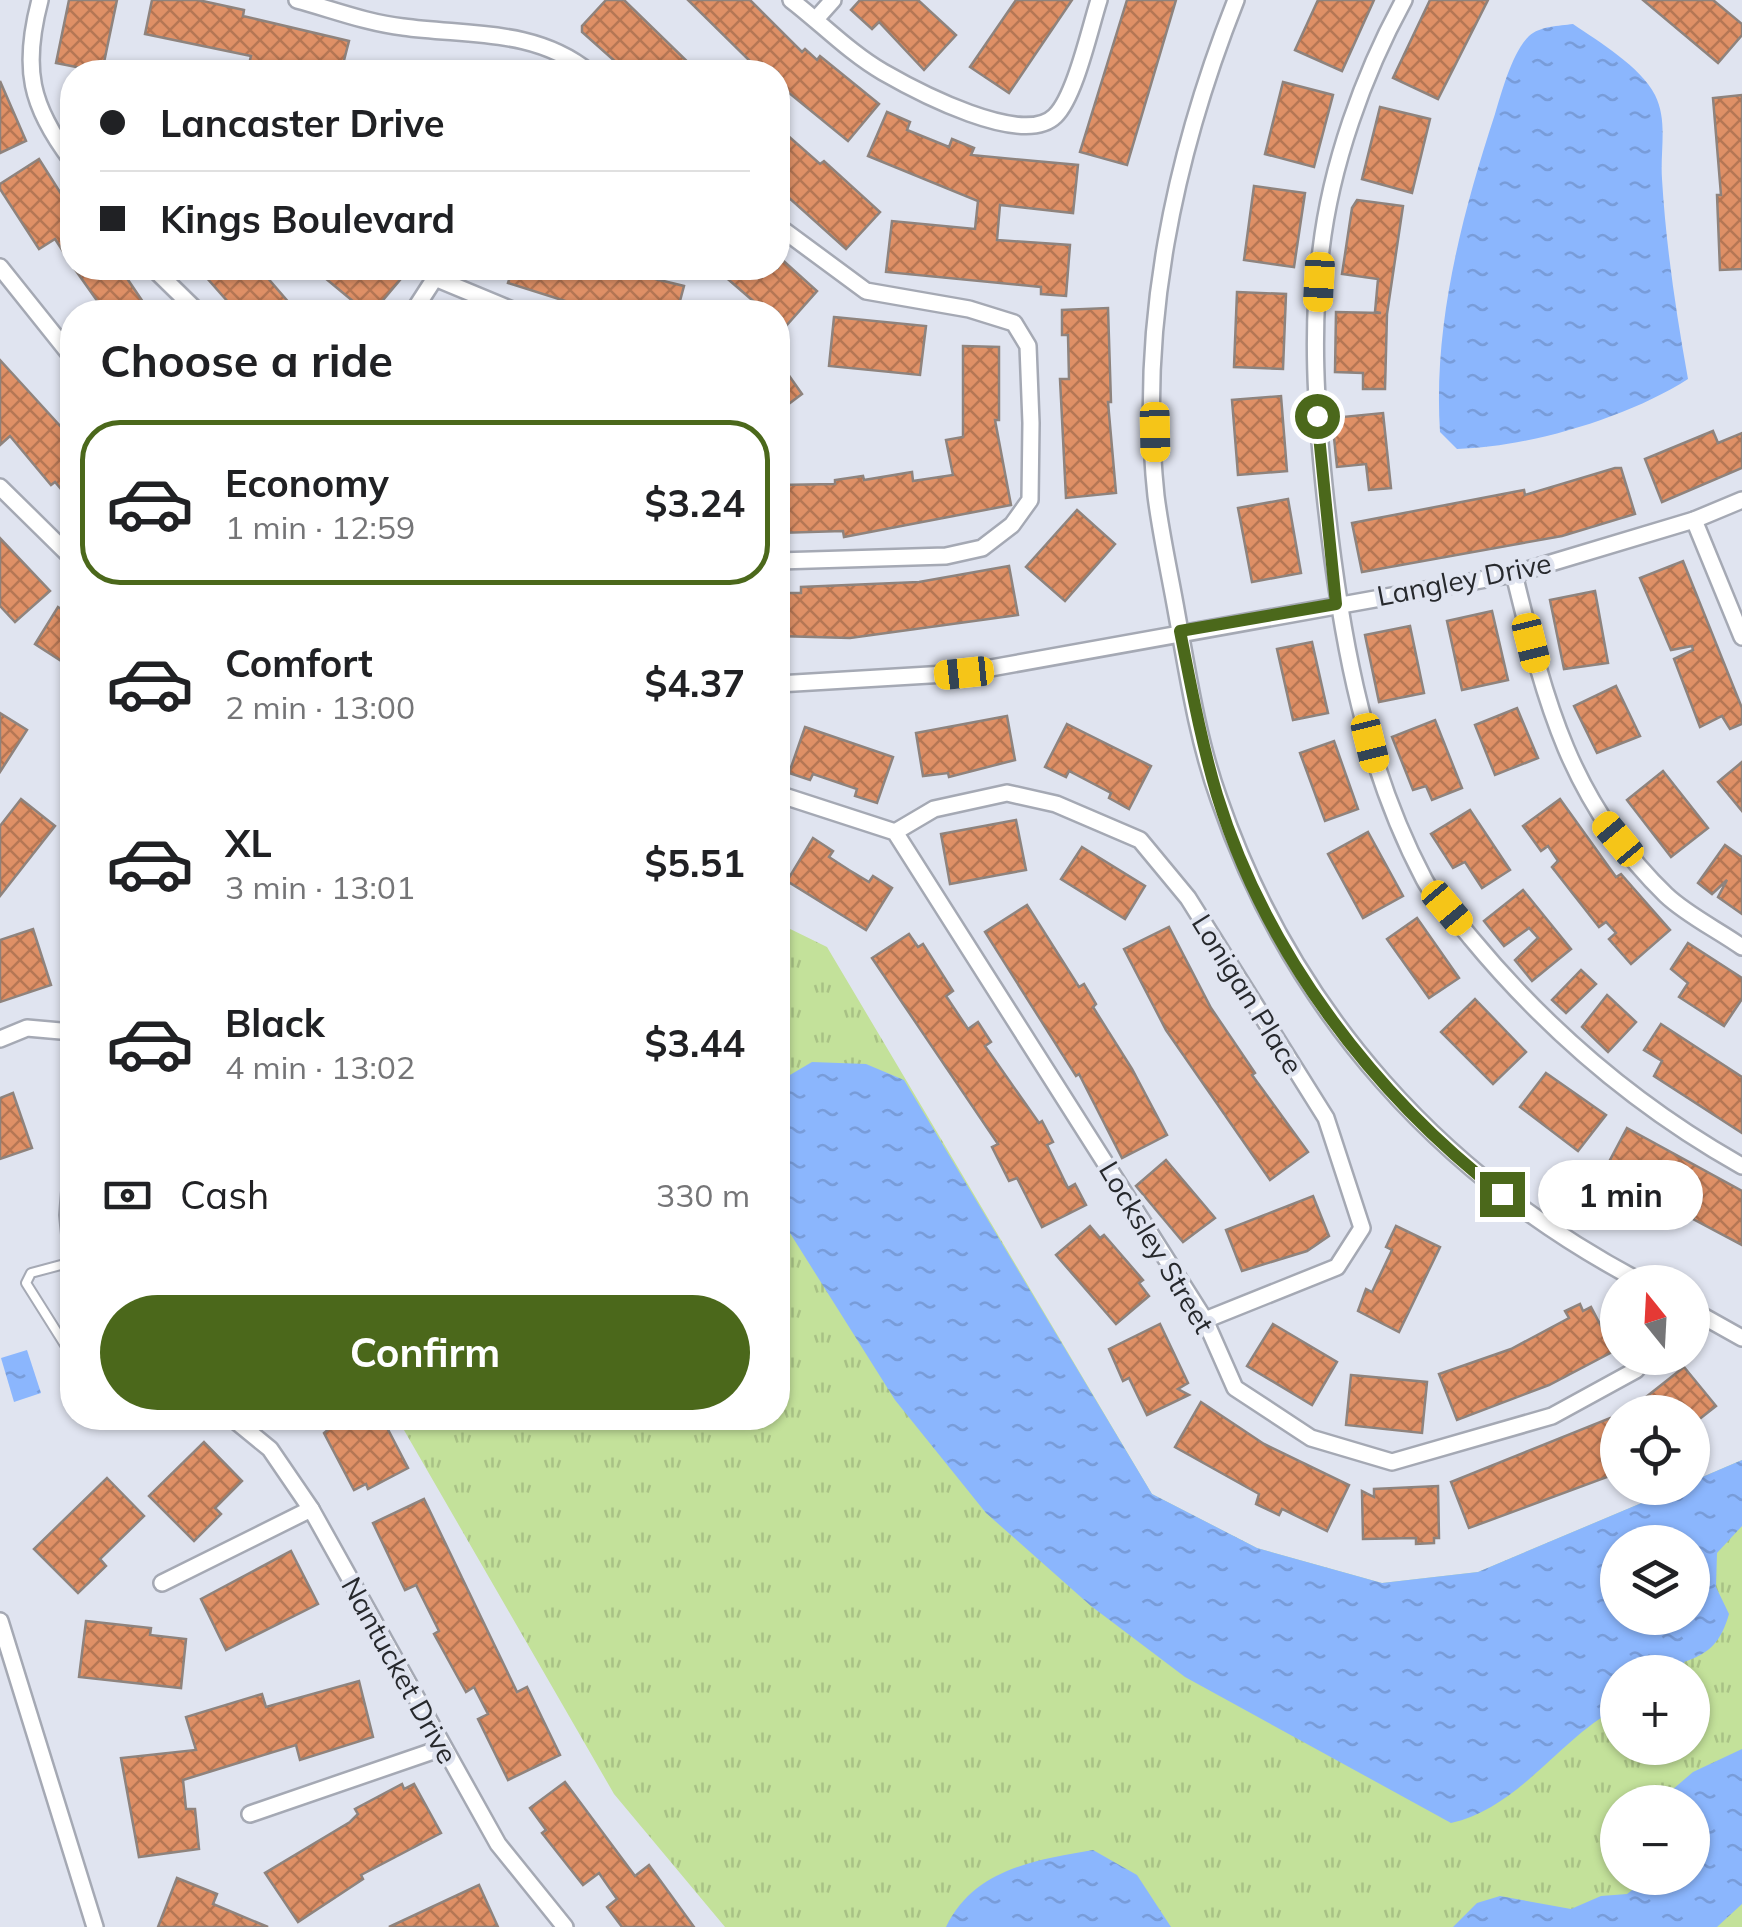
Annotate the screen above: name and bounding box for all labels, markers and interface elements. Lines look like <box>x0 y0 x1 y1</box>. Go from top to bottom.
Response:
text: Lancaster Drive <box>160 99 445 147</box>
text: Kings Boulevard <box>160 195 455 243</box>
car <box>1302 251 1336 313</box>
text: Choose a ride <box>100 332 393 388</box>
route start <box>1295 394 1340 439</box>
car <box>1139 402 1171 462</box>
icon: car <box>105 458 195 548</box>
text: Economy <box>225 459 389 507</box>
text: $3.24 <box>644 479 745 527</box>
text: 1 min · 12:59 <box>225 507 415 547</box>
street label: Langley Drive <box>1374 545 1554 613</box>
car <box>1509 610 1553 676</box>
icon: car <box>105 638 195 728</box>
text: Comfort <box>225 639 373 687</box>
car <box>933 655 995 691</box>
text: $4.37 <box>644 659 745 707</box>
text: 2 min · 13:00 <box>225 687 415 727</box>
car <box>1348 710 1392 776</box>
car <box>1587 806 1649 872</box>
icon: car <box>105 818 195 908</box>
text: XL <box>225 819 272 867</box>
text: $5.51 <box>644 839 745 887</box>
text: 3 min · 13:01 <box>225 867 415 907</box>
car <box>1416 875 1478 941</box>
street label: Lonigan Place <box>1185 908 1311 1080</box>
icon: car <box>105 998 195 1088</box>
text: Black <box>225 999 325 1047</box>
text: $3.44 <box>644 1019 745 1067</box>
text: 4 min · 13:02 <box>225 1047 415 1087</box>
street label: Locksley Street <box>1092 1155 1222 1339</box>
callout: 1 min <box>1537 1159 1702 1229</box>
icon: cash <box>100 1168 155 1223</box>
text: Cash <box>180 1171 269 1219</box>
route end <box>1480 1172 1525 1217</box>
text: 330 m <box>656 1175 750 1215</box>
text: 1 min <box>1578 1175 1663 1215</box>
north arrow <box>1600 1265 1710 1375</box>
map controls <box>1600 1265 1710 1895</box>
button: Confirm <box>100 1295 750 1410</box>
button: locate <box>1600 1395 1710 1505</box>
button: layers <box>1600 1525 1710 1635</box>
street label: Nantucket Drive <box>334 1571 466 1769</box>
button: + <box>1600 1655 1710 1765</box>
button: − <box>1600 1785 1710 1895</box>

